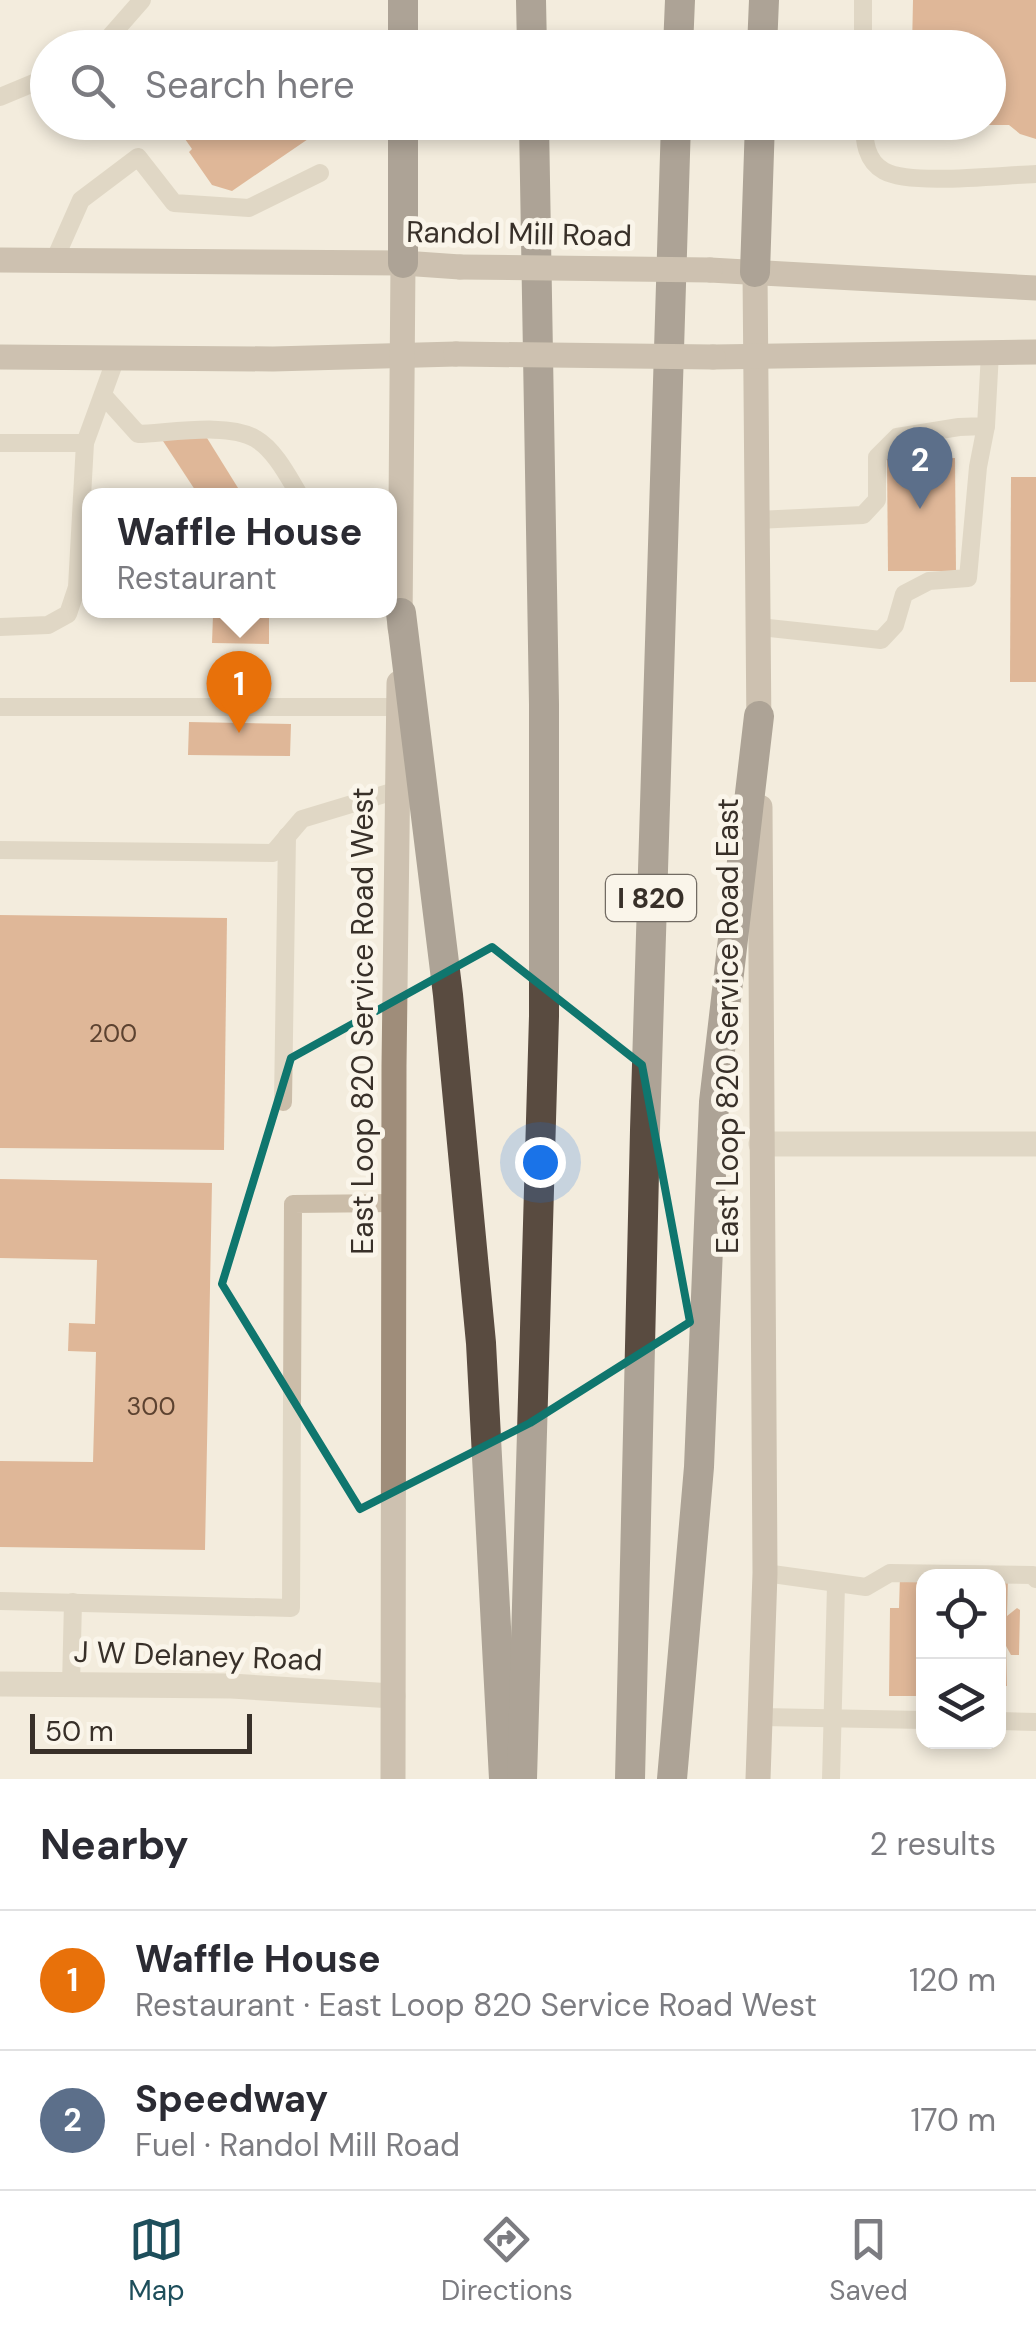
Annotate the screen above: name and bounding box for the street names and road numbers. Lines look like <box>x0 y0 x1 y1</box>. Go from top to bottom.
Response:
street label: Randol Mill Road <box>406 212 632 255</box>
street label: East Loop 820 Service Road West <box>343 787 382 1255</box>
street label: East Loop 820 Service Road East <box>708 798 747 1254</box>
road number: I 820 <box>606 875 696 921</box>
street label: J W Delaney Road <box>73 1632 323 1679</box>

